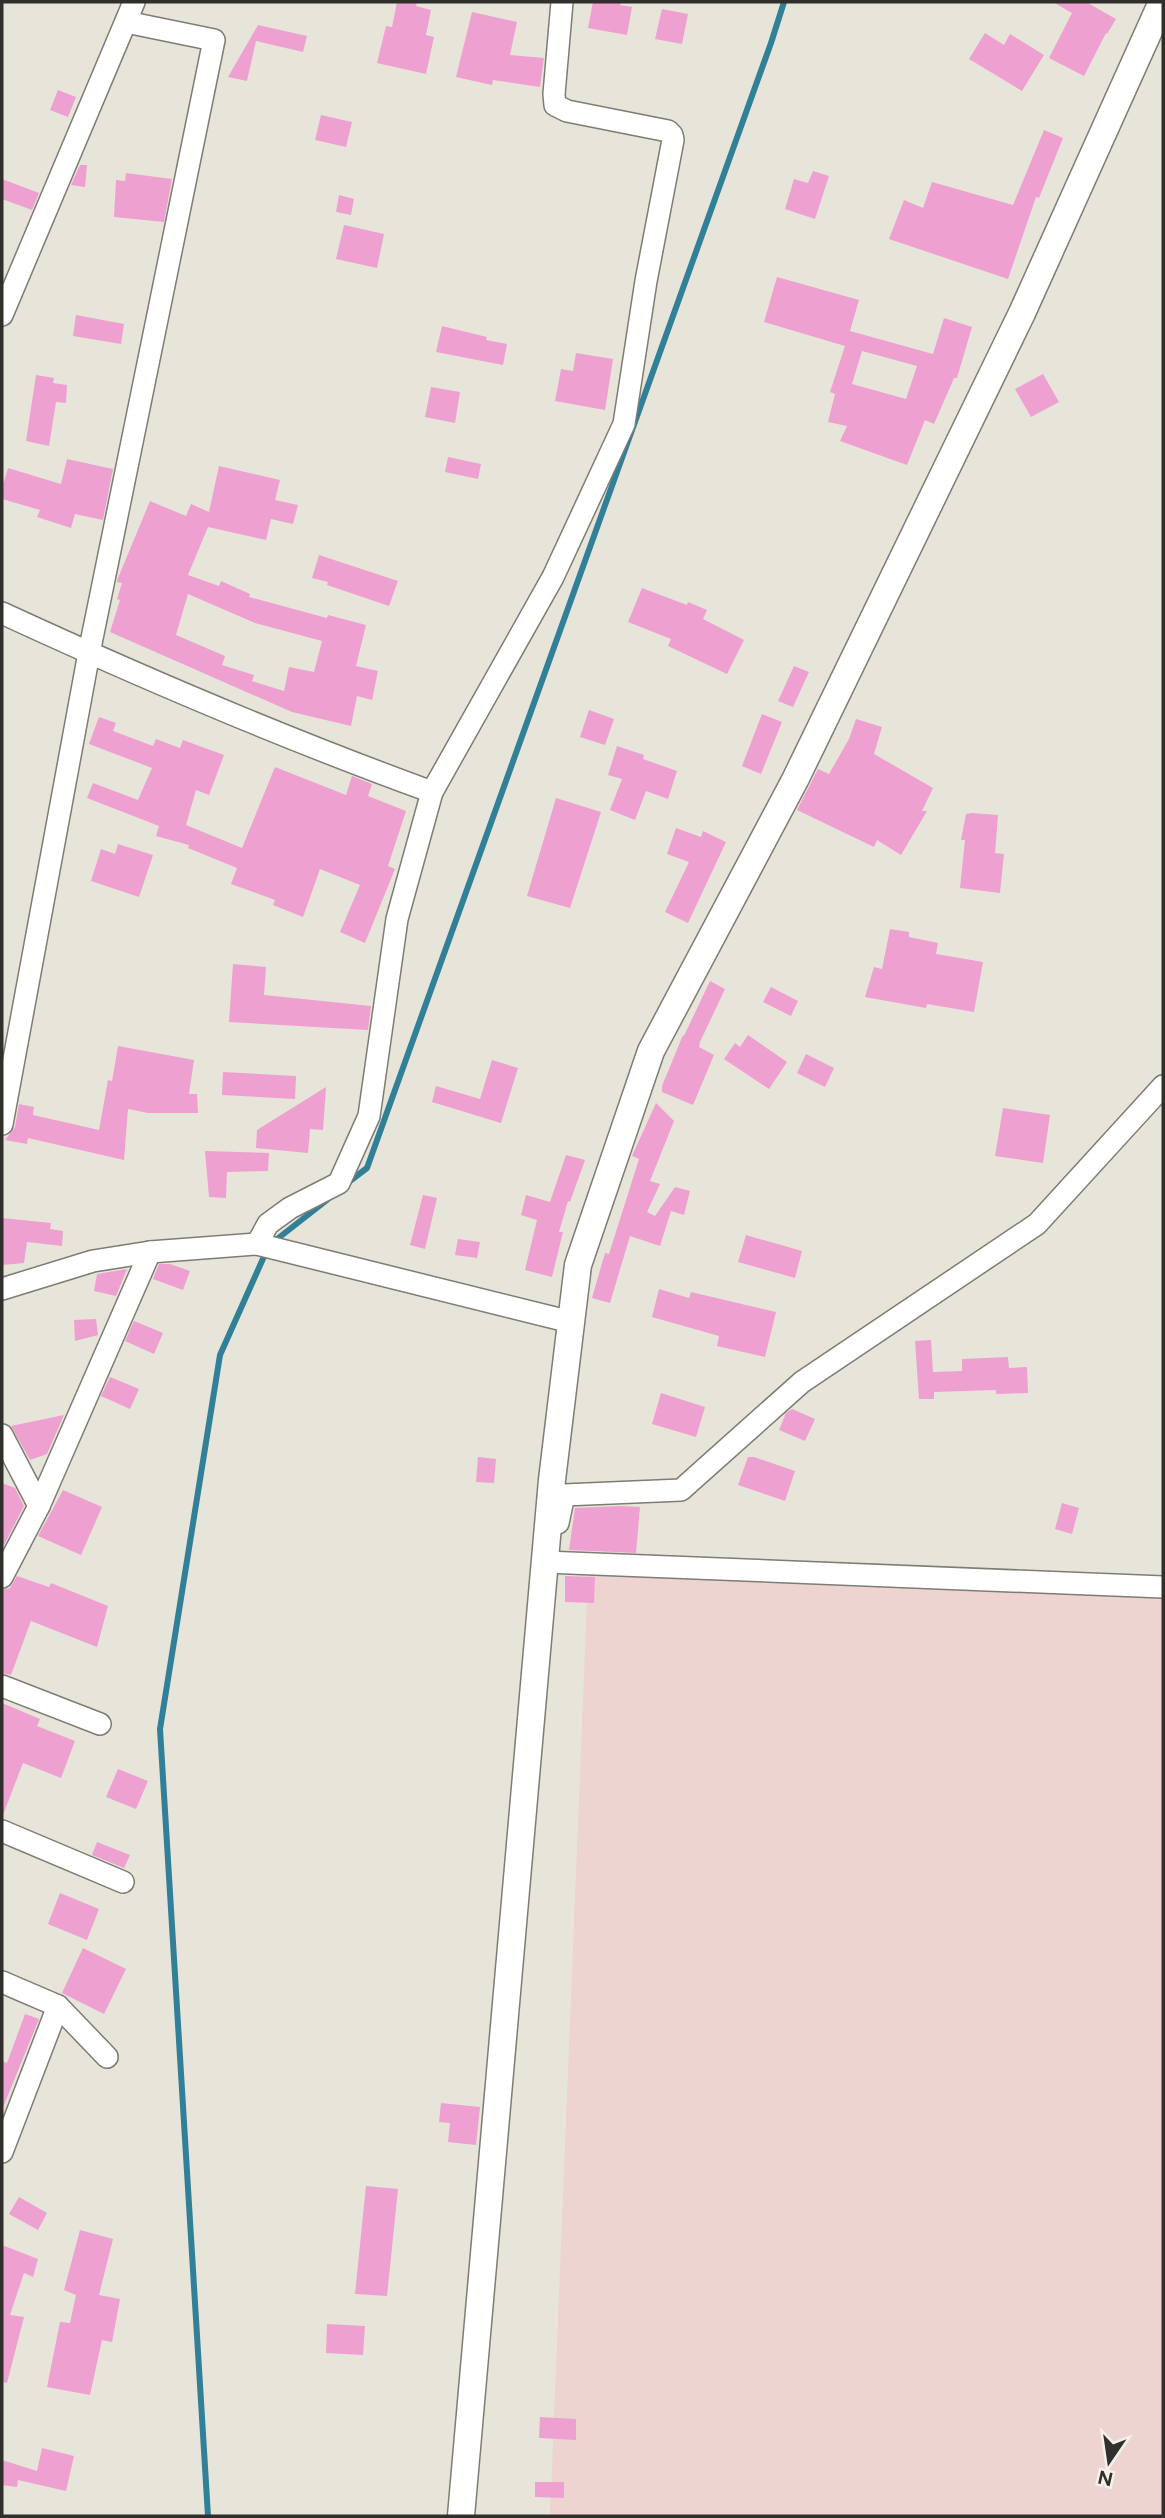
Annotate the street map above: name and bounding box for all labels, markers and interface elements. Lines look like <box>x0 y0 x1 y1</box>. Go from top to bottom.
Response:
north arrow <box>1074 2427 1144 2497</box>
text: N <box>1096 2465 1115 2491</box>

